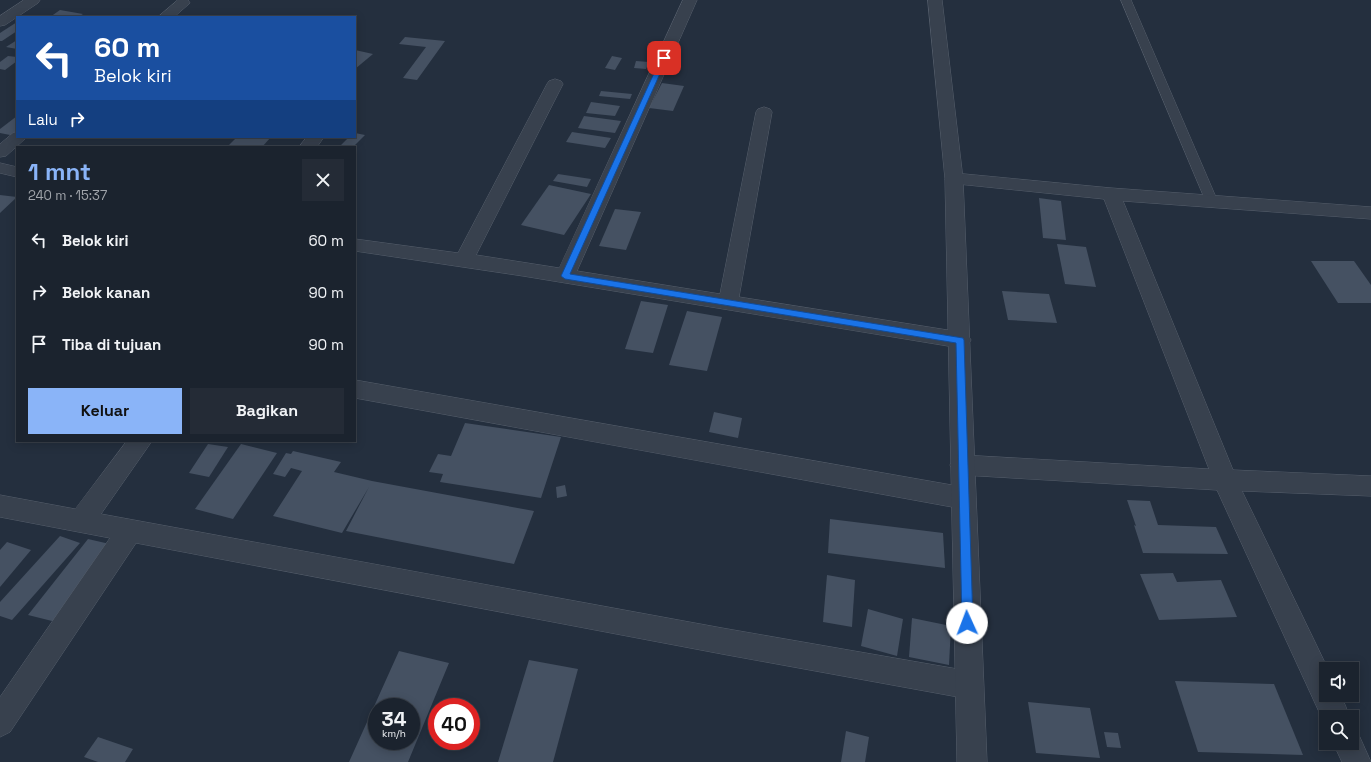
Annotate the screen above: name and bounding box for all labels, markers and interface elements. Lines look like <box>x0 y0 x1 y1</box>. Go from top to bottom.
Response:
text: 60 m <box>94 29 160 65</box>
icon: left <box>28 32 80 84</box>
pin <box>647 41 681 75</box>
icon: arrive <box>653 47 675 69</box>
text: Belok kiri <box>94 64 172 87</box>
icon: right <box>66 108 88 130</box>
text: Lalu <box>28 110 58 129</box>
text: 1 mnt <box>28 156 91 187</box>
button: close <box>302 159 344 201</box>
text: 240 m · 15:37 <box>28 187 107 204</box>
icon: left <box>28 229 50 251</box>
text: Belok kiri <box>62 231 128 250</box>
text: 60 m <box>308 231 344 250</box>
icon: right <box>28 281 50 303</box>
text: Belok kanan <box>62 283 150 302</box>
text: 90 m <box>308 283 344 302</box>
icon: arrive <box>28 333 50 355</box>
text: Tiba di tujuan <box>62 335 161 354</box>
text: 90 m <box>308 335 344 354</box>
button: Keluar <box>28 388 182 434</box>
button: Bagikan <box>190 388 344 434</box>
position arrow <box>946 602 988 644</box>
map controls <box>1319 662 1359 750</box>
button: sound <box>1319 662 1359 702</box>
speed limit sign: 40 <box>428 698 480 750</box>
text: 34 <box>382 706 406 732</box>
button: search <box>1319 710 1359 750</box>
text: km/h <box>382 727 406 740</box>

